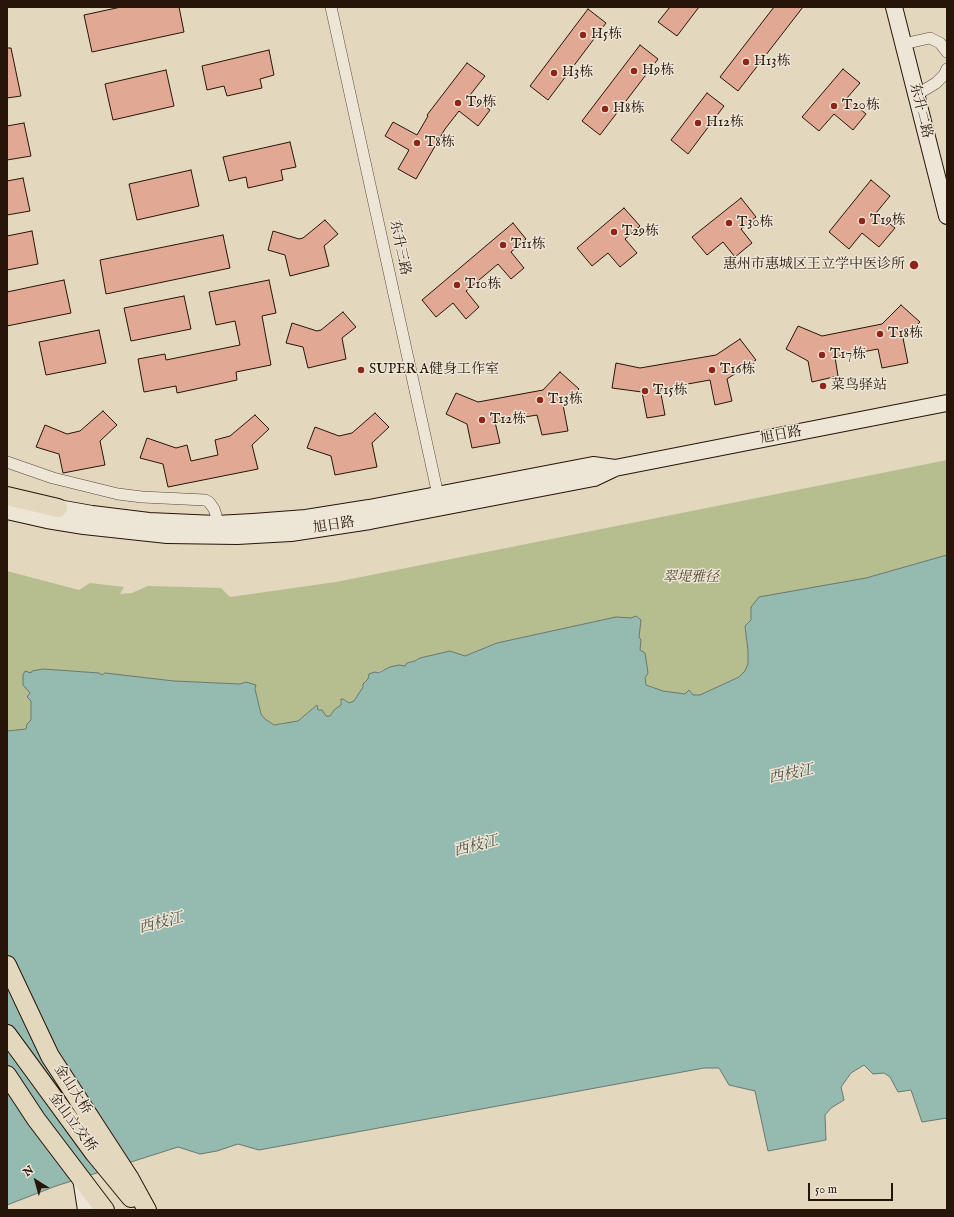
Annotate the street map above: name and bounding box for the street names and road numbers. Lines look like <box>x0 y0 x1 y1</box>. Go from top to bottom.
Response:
street label: 东升二路 <box>905 82 935 140</box>
street label: 东升三路 <box>385 219 413 277</box>
street label: 旭日路 <box>759 424 803 448</box>
street label: 旭日路 <box>312 514 356 538</box>
street label: 金山大桥 <box>50 1062 94 1118</box>
street label: 金山立交桥 <box>44 1090 100 1156</box>

